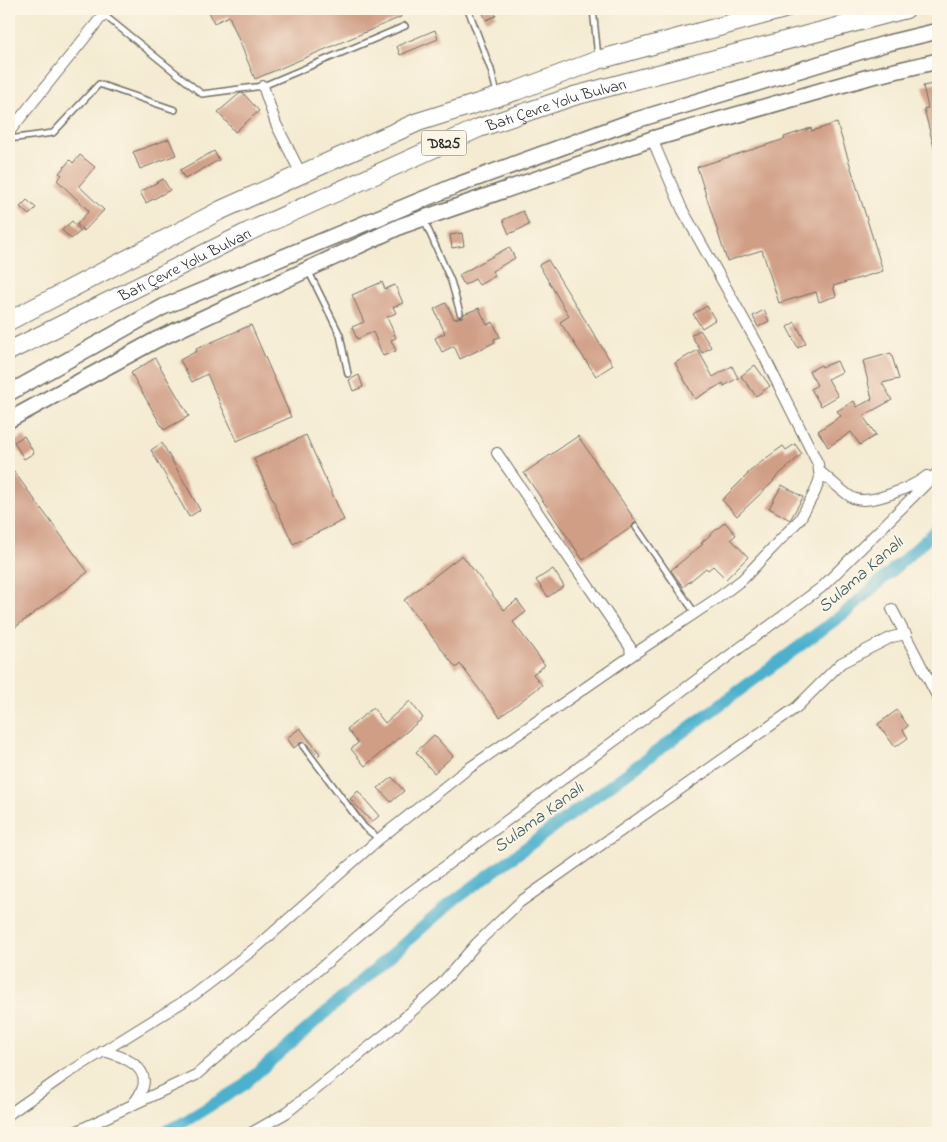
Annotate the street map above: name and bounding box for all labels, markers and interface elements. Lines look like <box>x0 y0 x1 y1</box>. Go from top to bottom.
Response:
street label: Batı Çevre Yolu Bulvarı <box>482 73 629 139</box>
road number: D825 <box>422 130 466 156</box>
street label: Batı Çevre Yolu Bulvarı <box>114 222 256 309</box>
water label: Sulama Kanalı <box>813 530 910 620</box>
water label: Sulama Kanalı <box>489 776 590 860</box>

